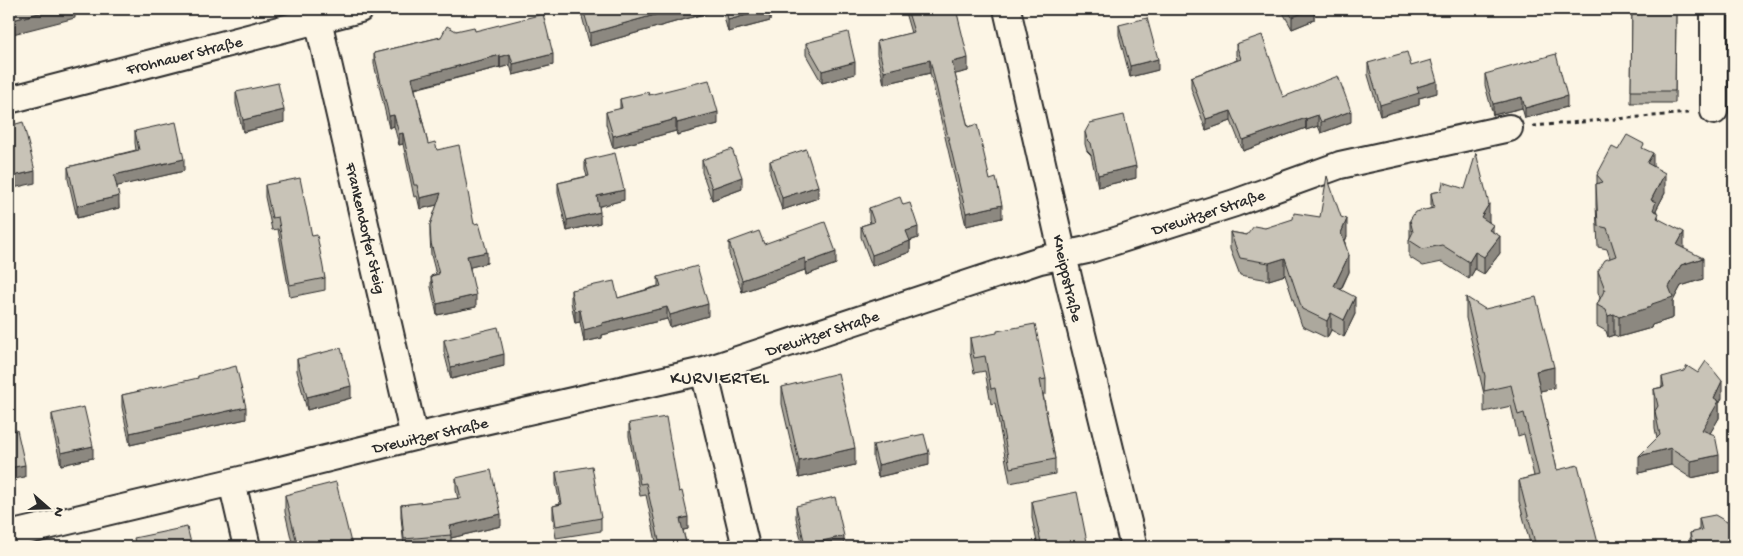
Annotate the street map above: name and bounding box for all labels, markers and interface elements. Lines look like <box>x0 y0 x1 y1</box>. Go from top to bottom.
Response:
street label: Frohnauer Straße <box>124 34 246 81</box>
street label: Frankendorfer Steig <box>339 160 388 296</box>
street label: Drewitzer Straße <box>1149 187 1269 242</box>
street label: Kneippstraße <box>1046 233 1085 325</box>
street label: Drewitzer Straße <box>763 308 883 363</box>
district label: KURVIERTEL <box>670 369 770 390</box>
street label: Drewitzer Straße <box>370 415 491 460</box>
north arrow <box>22 484 72 534</box>
text: N <box>48 504 67 519</box>

